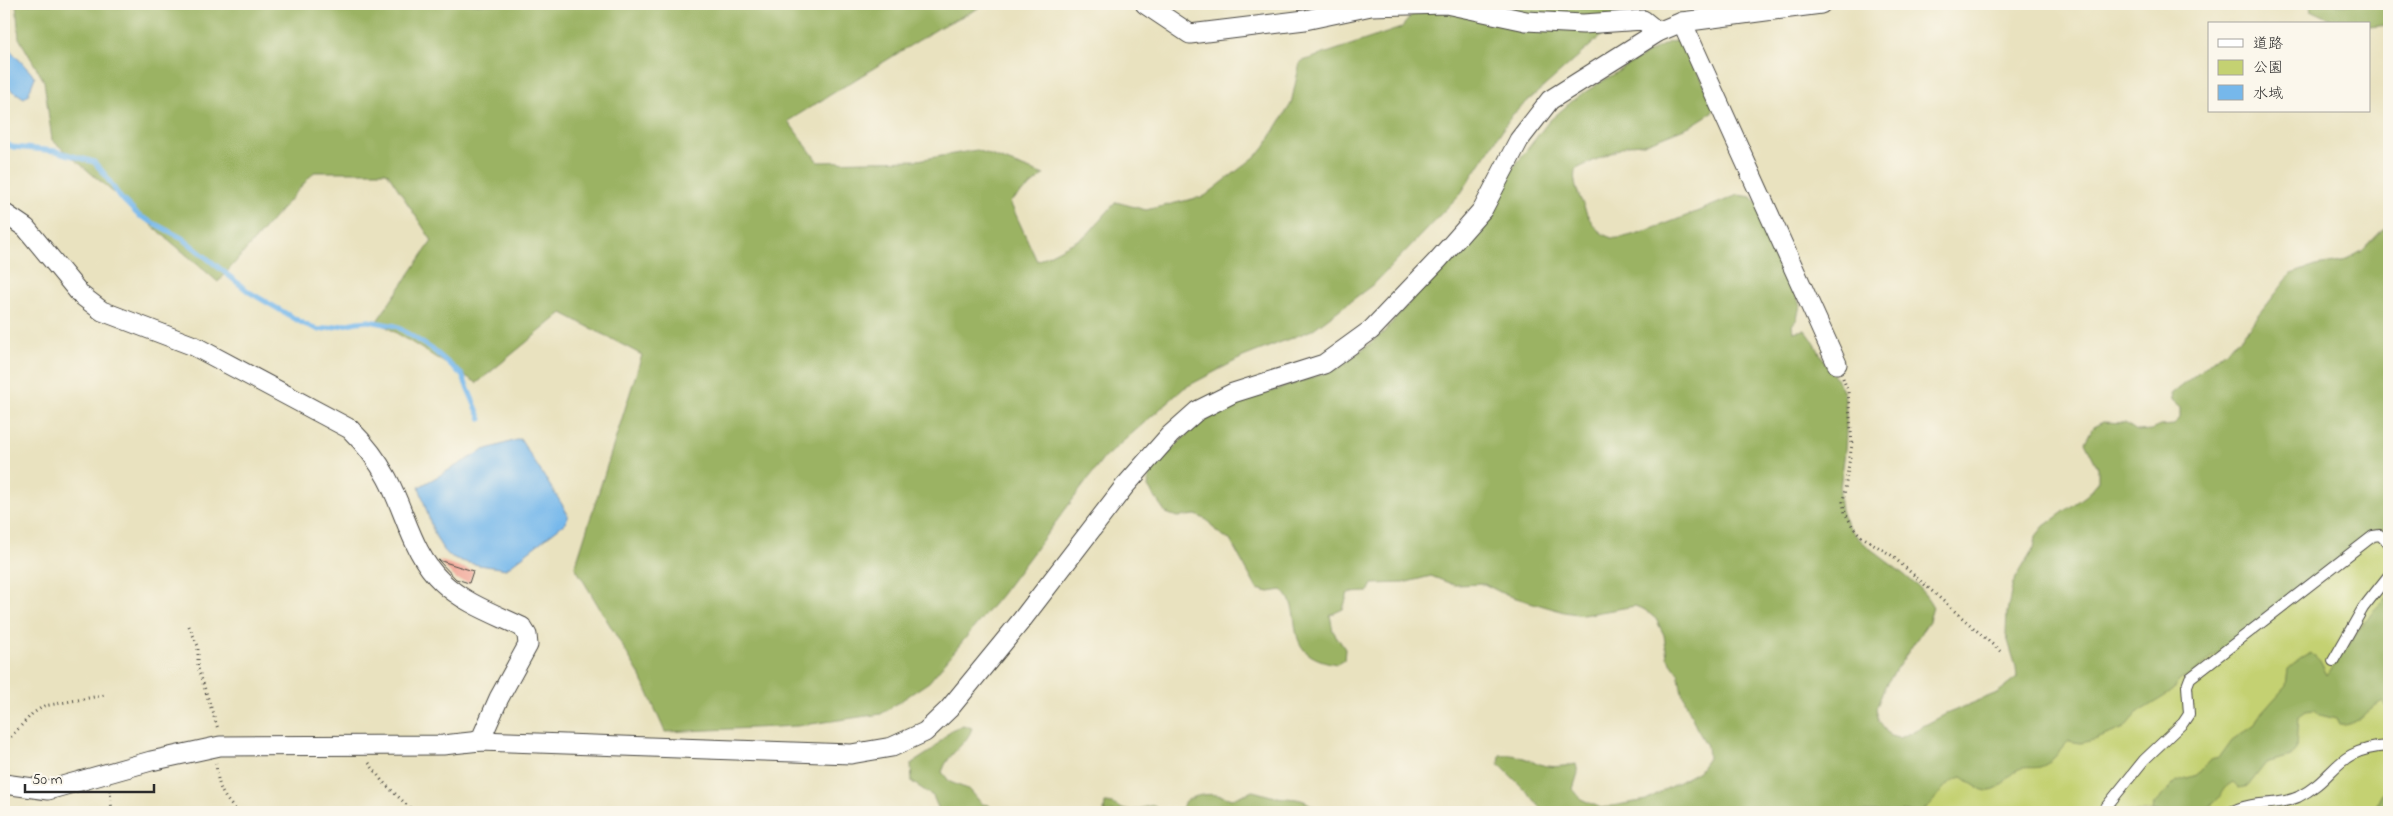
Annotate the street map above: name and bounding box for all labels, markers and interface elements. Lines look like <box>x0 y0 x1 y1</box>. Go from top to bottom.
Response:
legend <box>2208 22 2370 112</box>
text: 道路 <box>2253 33 2283 55</box>
text: 公園 <box>2253 57 2283 79</box>
text: 水域 <box>2253 83 2283 105</box>
scale bar <box>25 761 154 793</box>
text: 50 m <box>32 769 63 791</box>

